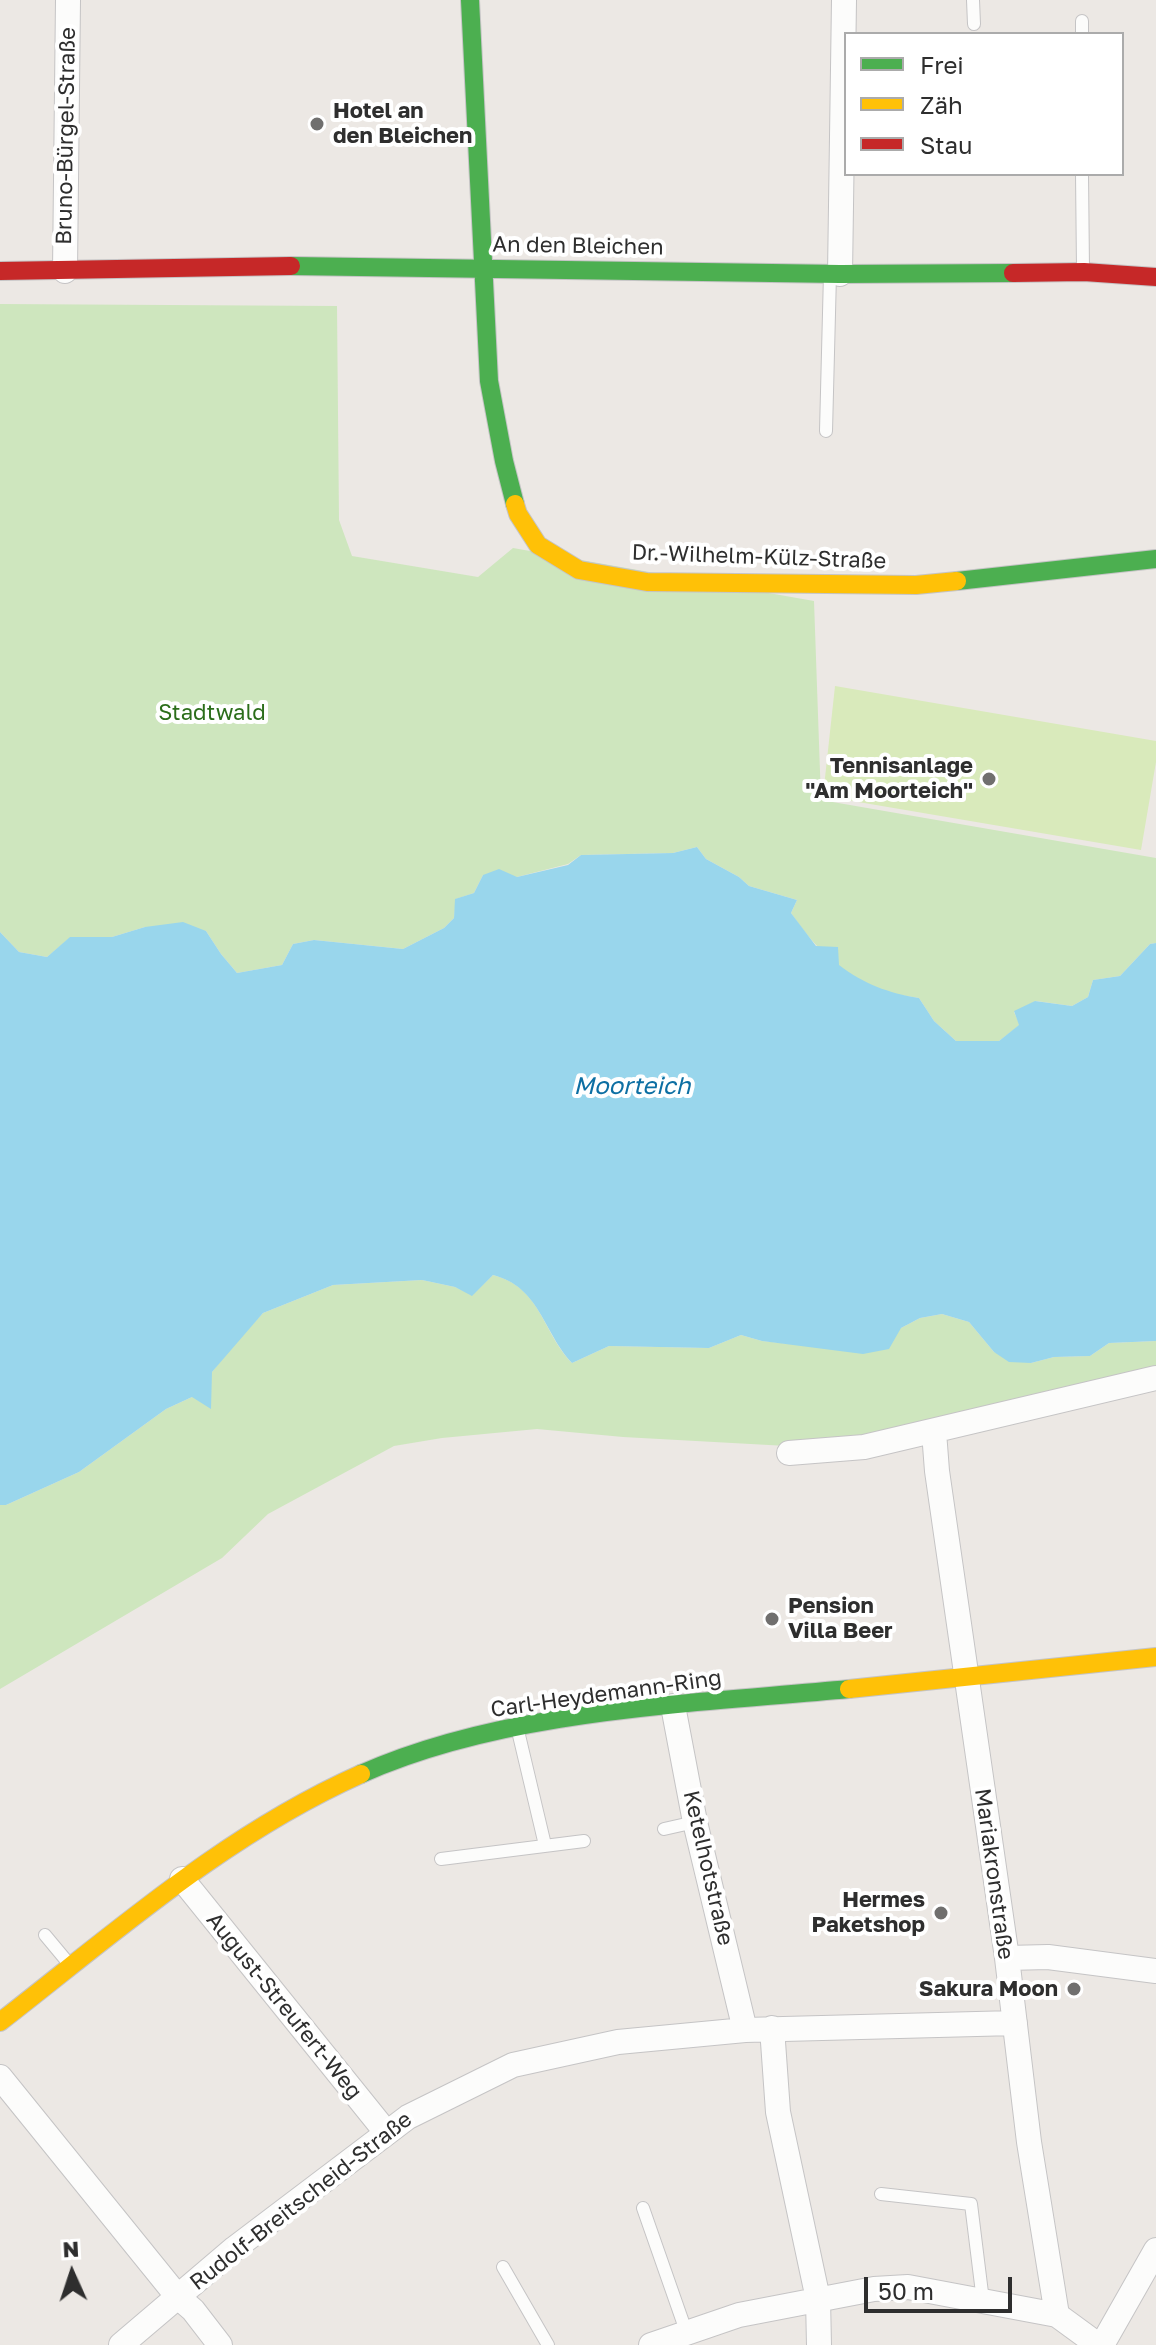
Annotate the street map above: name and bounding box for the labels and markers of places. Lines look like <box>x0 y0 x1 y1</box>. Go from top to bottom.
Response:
place label: Hotel an den Bleichen <box>333 98 472 150</box>
marker: Hotel an den Bleichen <box>308 115 326 133</box>
place label: Tennisanlage "Am Moorteich" <box>805 753 973 804</box>
marker: Tennisanlage "Am Moorteich" <box>980 770 998 788</box>
place label: Pension Villa Beer <box>788 1593 893 1644</box>
marker: Pension Villa Beer <box>763 1610 781 1628</box>
place label: Hermes Paketshop <box>811 1887 925 1938</box>
marker: Hermes Paketshop <box>932 1904 950 1922</box>
place label: Sakura Moon <box>919 1976 1058 2002</box>
marker: Sakura Moon <box>1065 1980 1083 1998</box>

